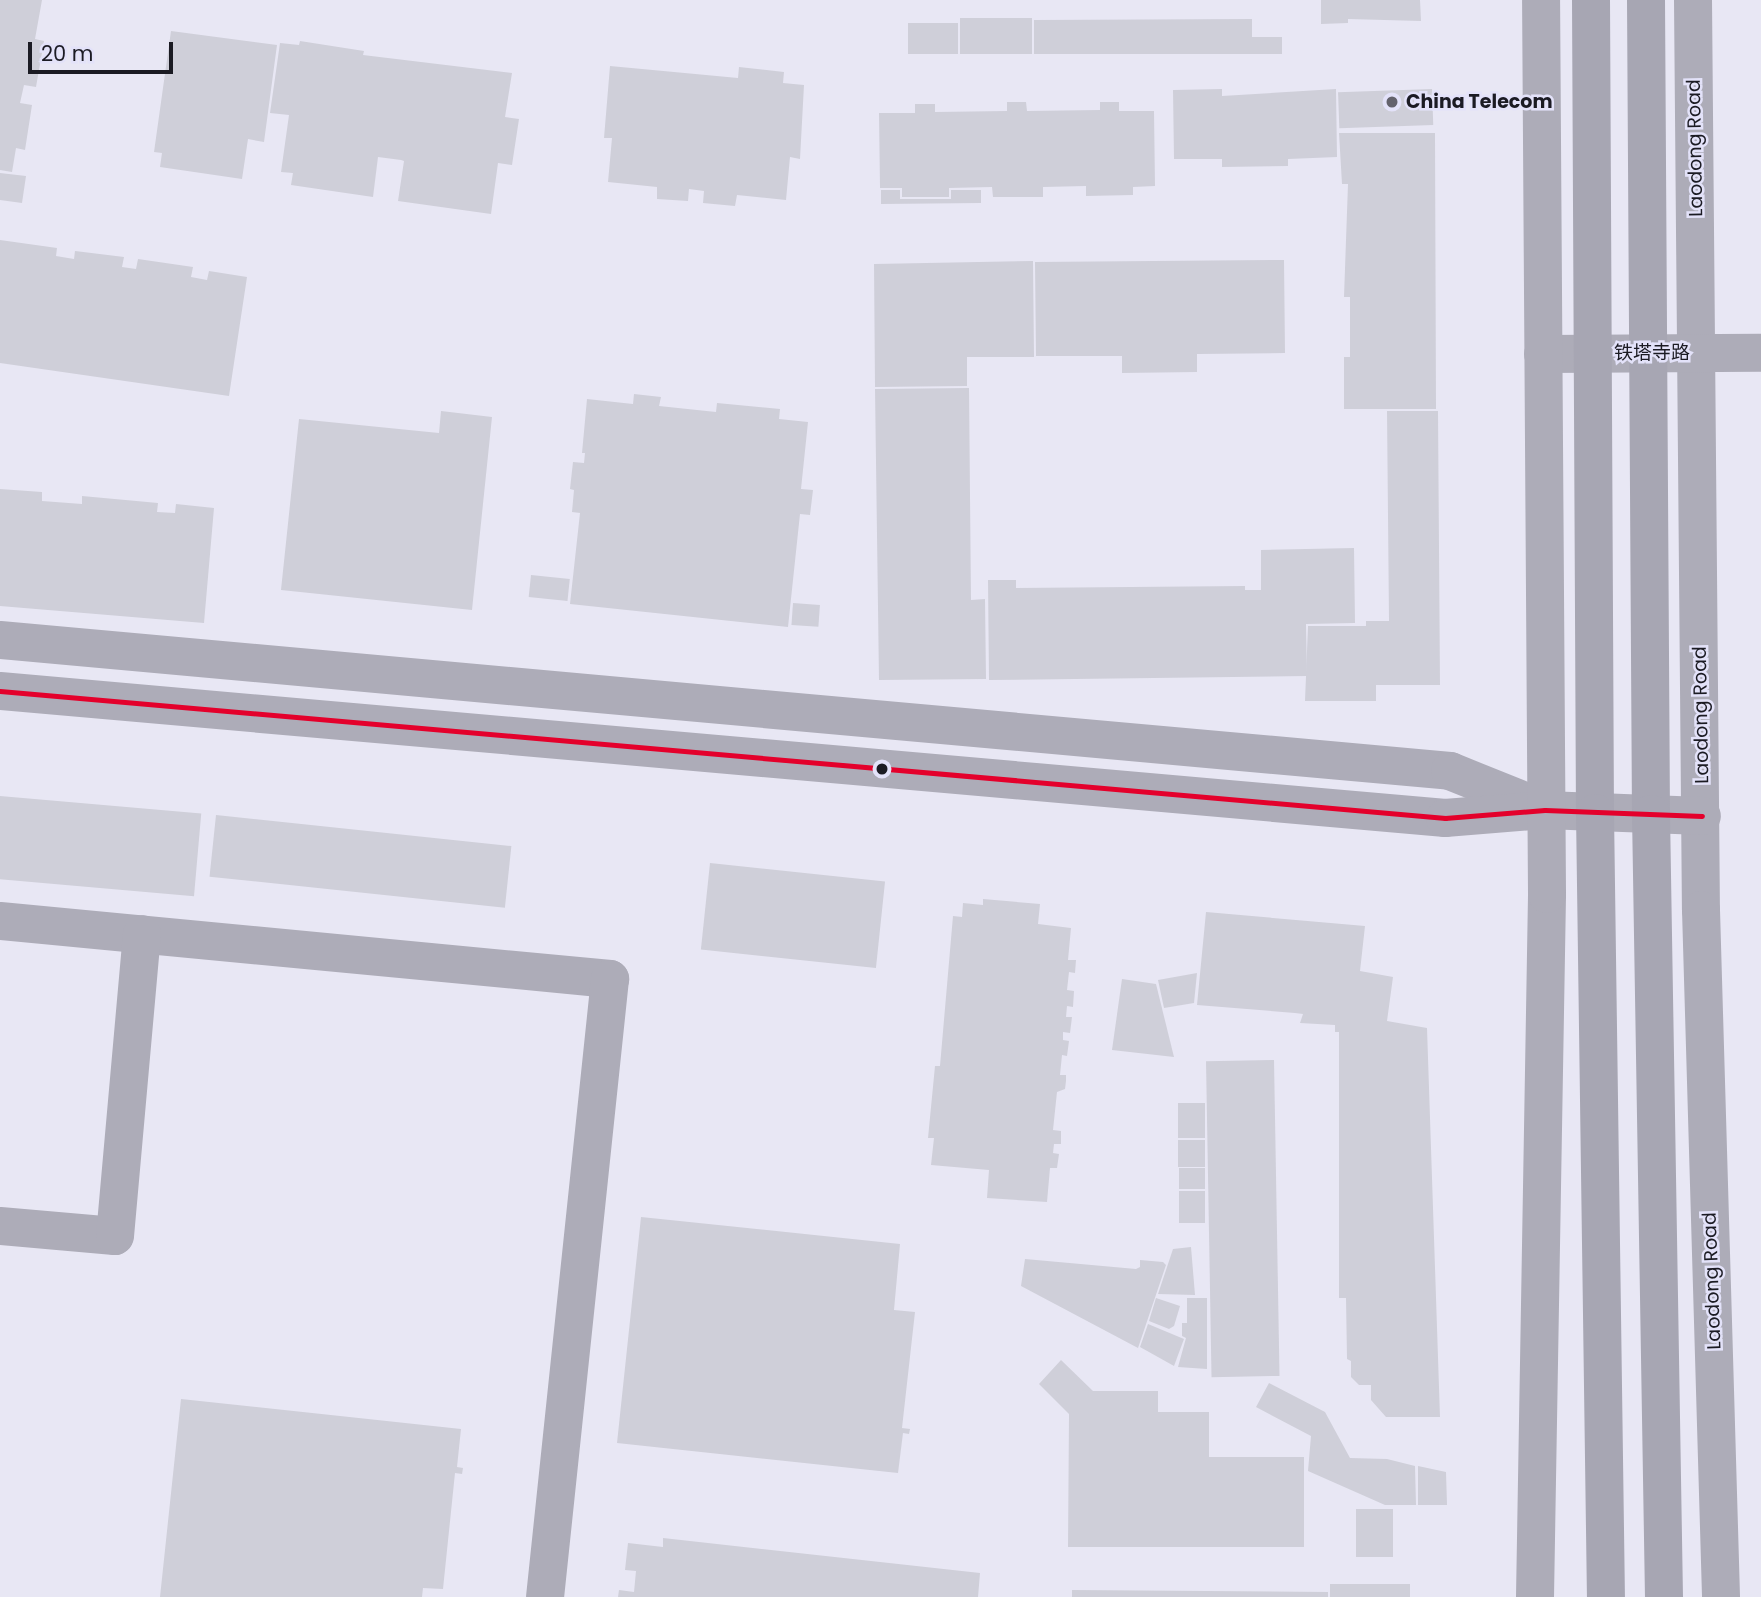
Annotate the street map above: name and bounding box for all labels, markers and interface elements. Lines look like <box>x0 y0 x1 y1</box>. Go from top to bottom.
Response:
scale bar <box>32 28 177 72</box>
text: 20 m <box>41 39 94 68</box>
street label: Laodong Road <box>1682 79 1708 217</box>
place label: China Telecom <box>1406 91 1553 113</box>
marker: China Telecom <box>1384 94 1400 110</box>
street label: 铁塔寺路 <box>1614 342 1690 364</box>
street label: Laodong Road <box>1688 646 1714 784</box>
unlabelled marker <box>875 762 889 776</box>
street label: Laodong Road <box>1698 1212 1726 1350</box>

